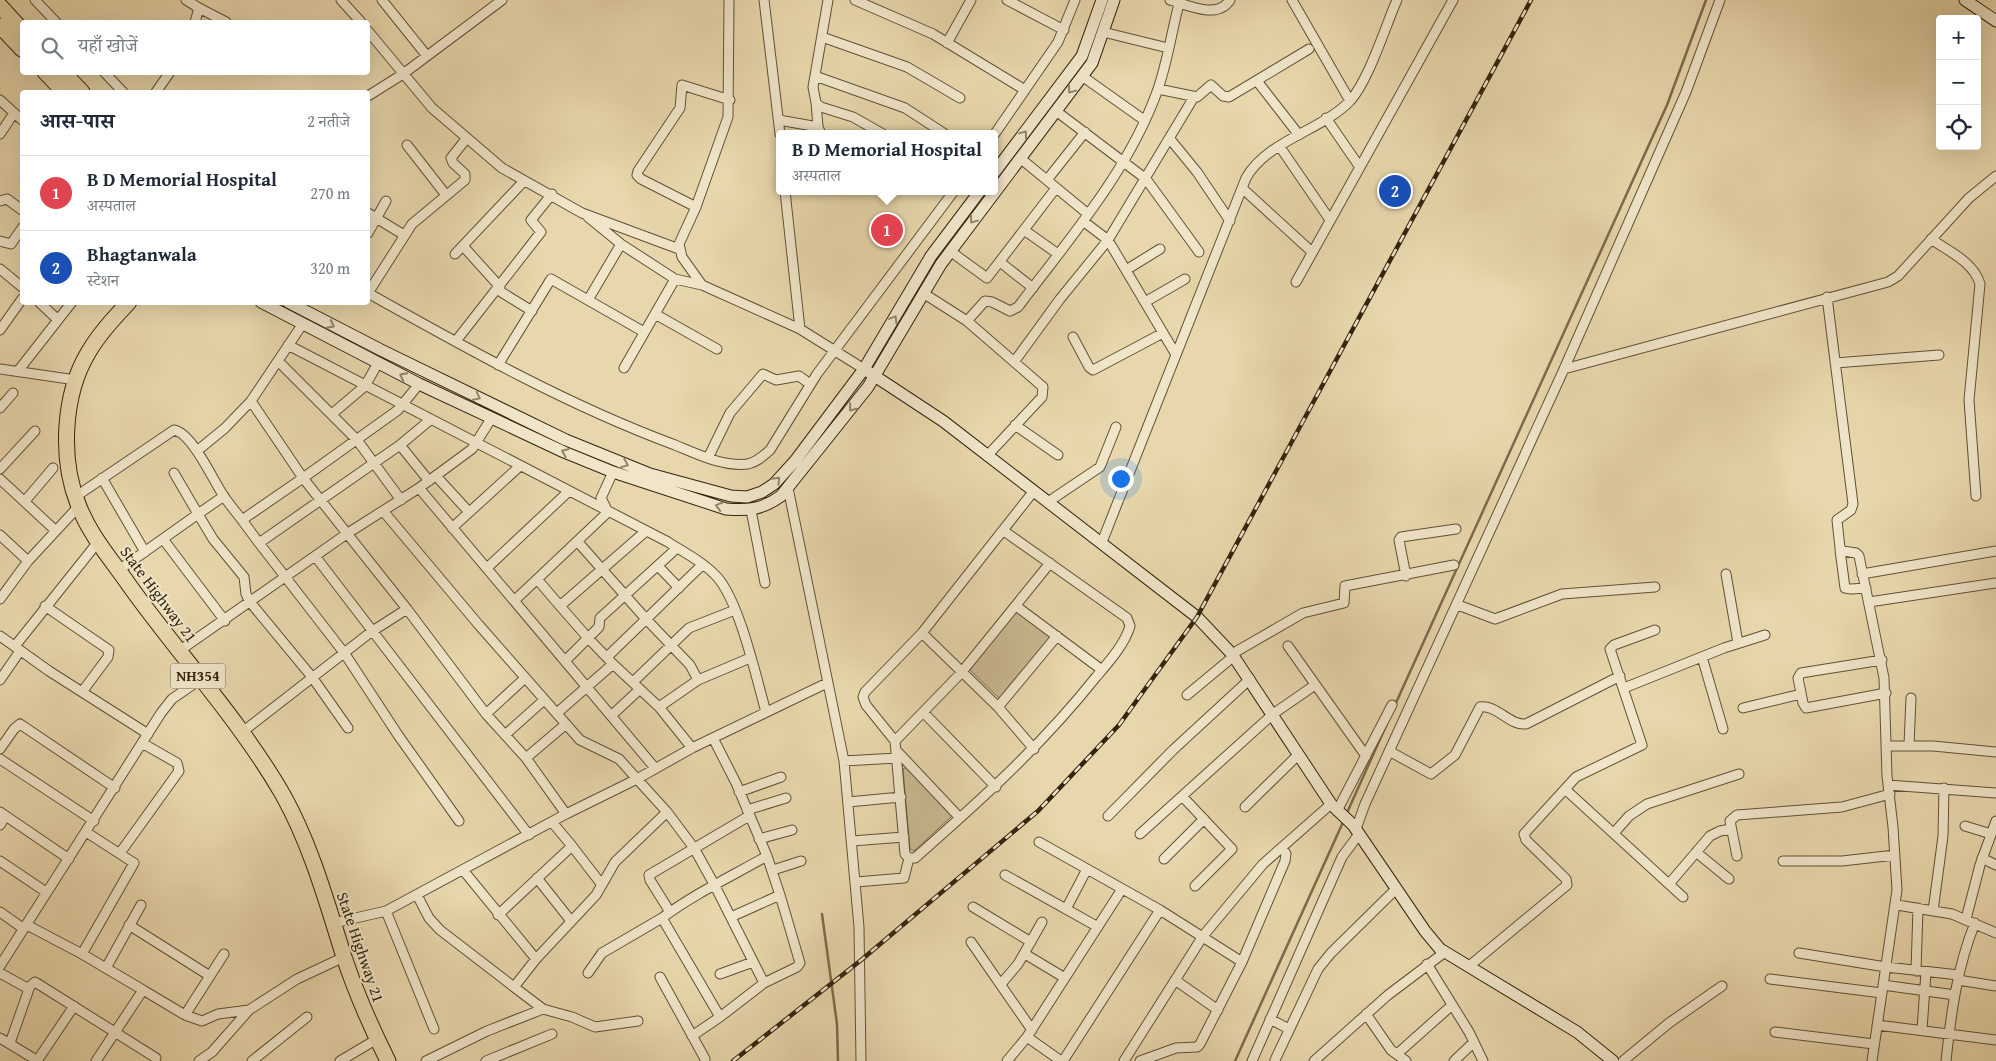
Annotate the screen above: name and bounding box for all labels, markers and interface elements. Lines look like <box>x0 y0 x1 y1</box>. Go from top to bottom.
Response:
map controls <box>1936 15 1981 150</box>
button: + <box>1936 15 1981 60</box>
search box <box>20 20 370 75</box>
text: यहाँ खोजें <box>78 31 138 59</box>
icon: search <box>38 34 66 62</box>
button: − <box>1936 60 1981 105</box>
one-way arrow <box>1068 84 1077 94</box>
text: आस-पास <box>40 105 114 136</box>
button: locate <box>1936 105 1981 150</box>
text: 2 नतीजे <box>307 109 350 133</box>
popup <box>776 130 998 195</box>
one-way arrow <box>1018 130 1027 140</box>
text: B D Memorial Hospital <box>792 135 982 163</box>
text: अस्पताल <box>792 163 841 187</box>
text: B D Memorial Hospital <box>87 165 277 193</box>
pin: 2 <box>1379 172 1411 210</box>
text: 1 <box>52 181 60 205</box>
text: 270 m <box>310 181 350 205</box>
text: अस्पताल <box>87 193 136 217</box>
pin: 1 <box>871 211 903 249</box>
one-way arrow <box>971 214 979 223</box>
text: Bhagtanwala <box>87 240 197 268</box>
text: 2 <box>52 256 60 280</box>
text: 320 m <box>310 256 350 280</box>
text: स्टेशन <box>87 268 119 292</box>
one-way arrow <box>888 315 898 324</box>
one-way arrow <box>326 319 335 329</box>
one-way arrow <box>399 372 408 382</box>
one-way arrow <box>472 391 481 401</box>
one-way arrow <box>849 402 858 412</box>
one-way arrow <box>562 448 570 458</box>
one-way arrow <box>620 458 629 468</box>
your location <box>1108 466 1134 492</box>
one-way arrow <box>771 477 780 486</box>
one-way arrow <box>715 502 723 512</box>
street label: State Highway 21 <box>115 541 203 647</box>
road number: NH354 <box>170 664 226 688</box>
street label: State Highway 21 <box>331 889 391 1005</box>

